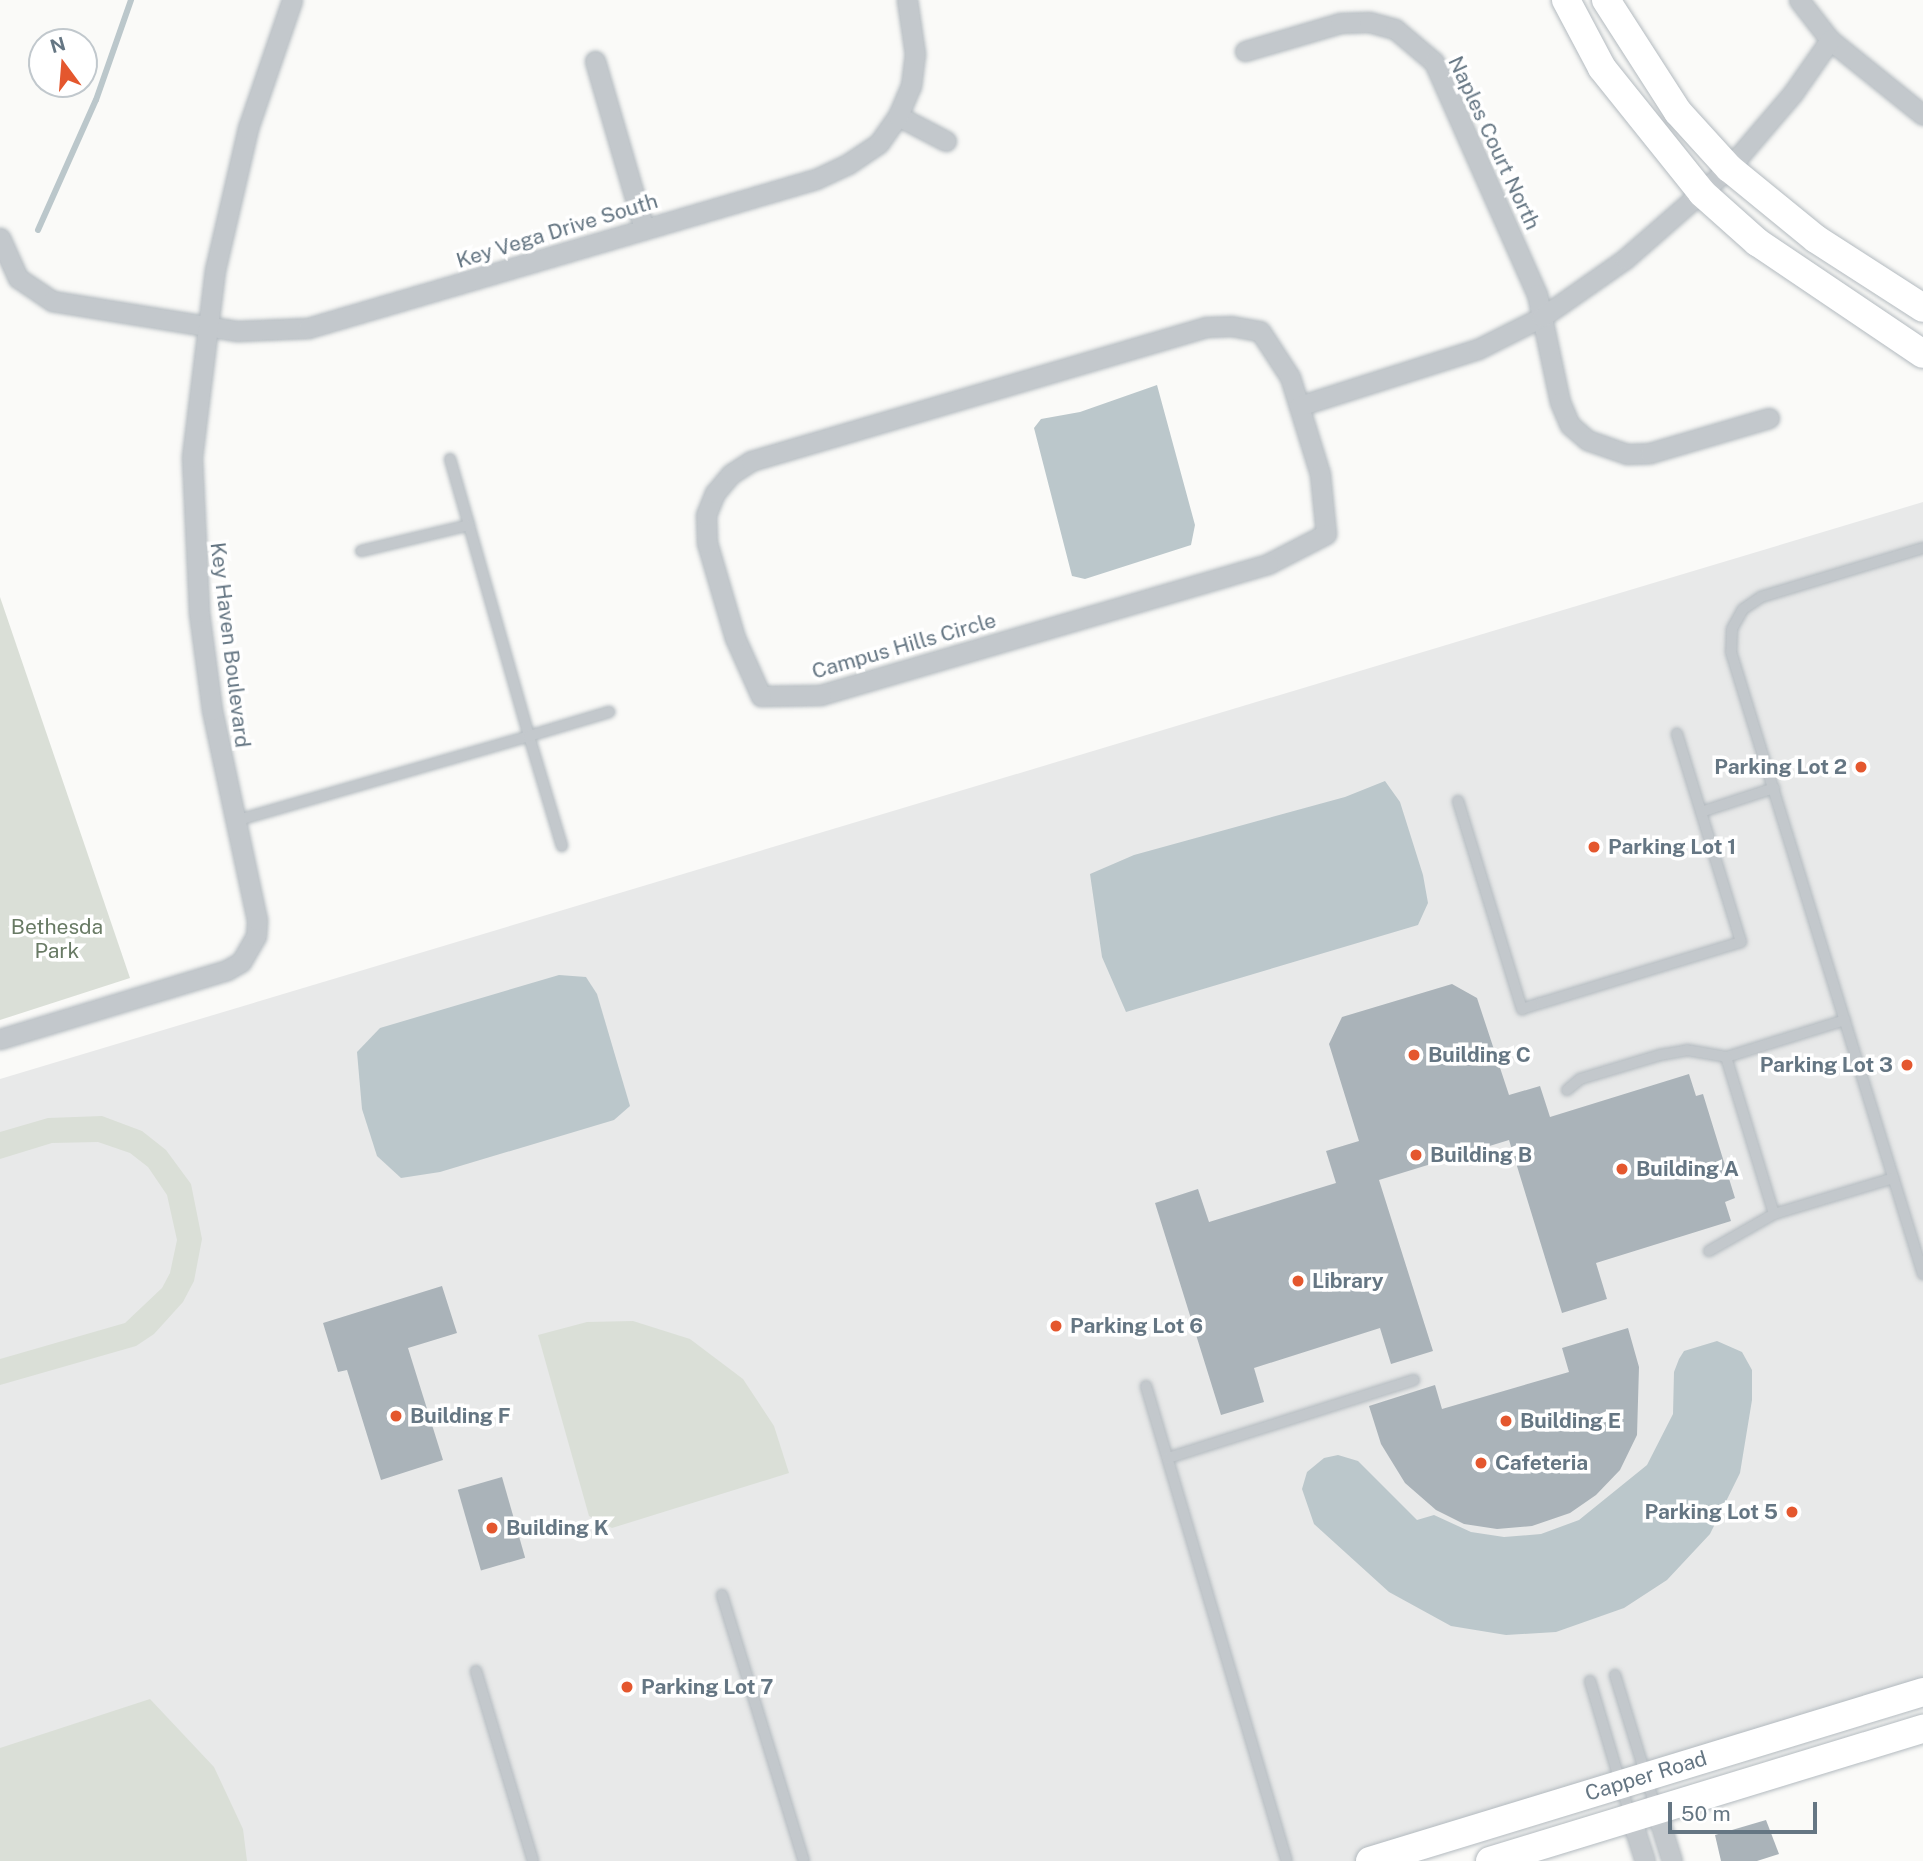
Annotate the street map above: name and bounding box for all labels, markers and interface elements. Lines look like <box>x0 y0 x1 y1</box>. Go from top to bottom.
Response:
north arrow <box>28 28 98 98</box>
text: N <box>48 32 68 57</box>
street label: Naples Court North <box>1443 52 1545 234</box>
street label: Key Vega Drive South <box>453 188 661 274</box>
street label: Key Haven Boulevard <box>205 541 255 749</box>
street label: Campus Hills Circle <box>809 608 999 684</box>
place label: Parking Lot 2 <box>1714 754 1847 780</box>
marker: Parking Lot 2 <box>1853 759 1869 775</box>
place label: Parking Lot 1 <box>1608 834 1736 860</box>
marker: Parking Lot 1 <box>1586 839 1602 855</box>
park label: Bethesda Park <box>11 914 103 964</box>
place label: Building C <box>1428 1042 1531 1068</box>
marker: Building C <box>1406 1047 1422 1063</box>
place label: Parking Lot 3 <box>1760 1052 1893 1078</box>
marker: Parking Lot 3 <box>1899 1057 1915 1073</box>
place label: Building B <box>1430 1142 1532 1168</box>
marker: Building B <box>1408 1147 1424 1163</box>
place label: Building A <box>1636 1156 1739 1182</box>
marker: Building A <box>1614 1161 1630 1177</box>
place label: Library <box>1312 1268 1384 1294</box>
marker: Library <box>1290 1273 1306 1289</box>
place label: Parking Lot 6 <box>1070 1313 1203 1339</box>
marker: Parking Lot 6 <box>1048 1318 1064 1334</box>
place label: Building F <box>410 1403 511 1429</box>
marker: Building F <box>388 1408 404 1424</box>
place label: Building E <box>1520 1408 1621 1434</box>
marker: Building E <box>1498 1413 1514 1429</box>
place label: Cafeteria <box>1495 1450 1588 1476</box>
marker: Cafeteria <box>1473 1455 1489 1471</box>
place label: Parking Lot 5 <box>1644 1499 1778 1525</box>
marker: Parking Lot 5 <box>1784 1504 1800 1520</box>
place label: Building K <box>506 1515 609 1541</box>
marker: Building K <box>484 1520 500 1536</box>
place label: Parking Lot 7 <box>641 1674 773 1700</box>
marker: Parking Lot 7 <box>619 1679 635 1695</box>
street label: Capper Road <box>1582 1746 1710 1806</box>
scale bar <box>1671 1787 1820 1831</box>
text: 50 m <box>1681 1801 1731 1826</box>

